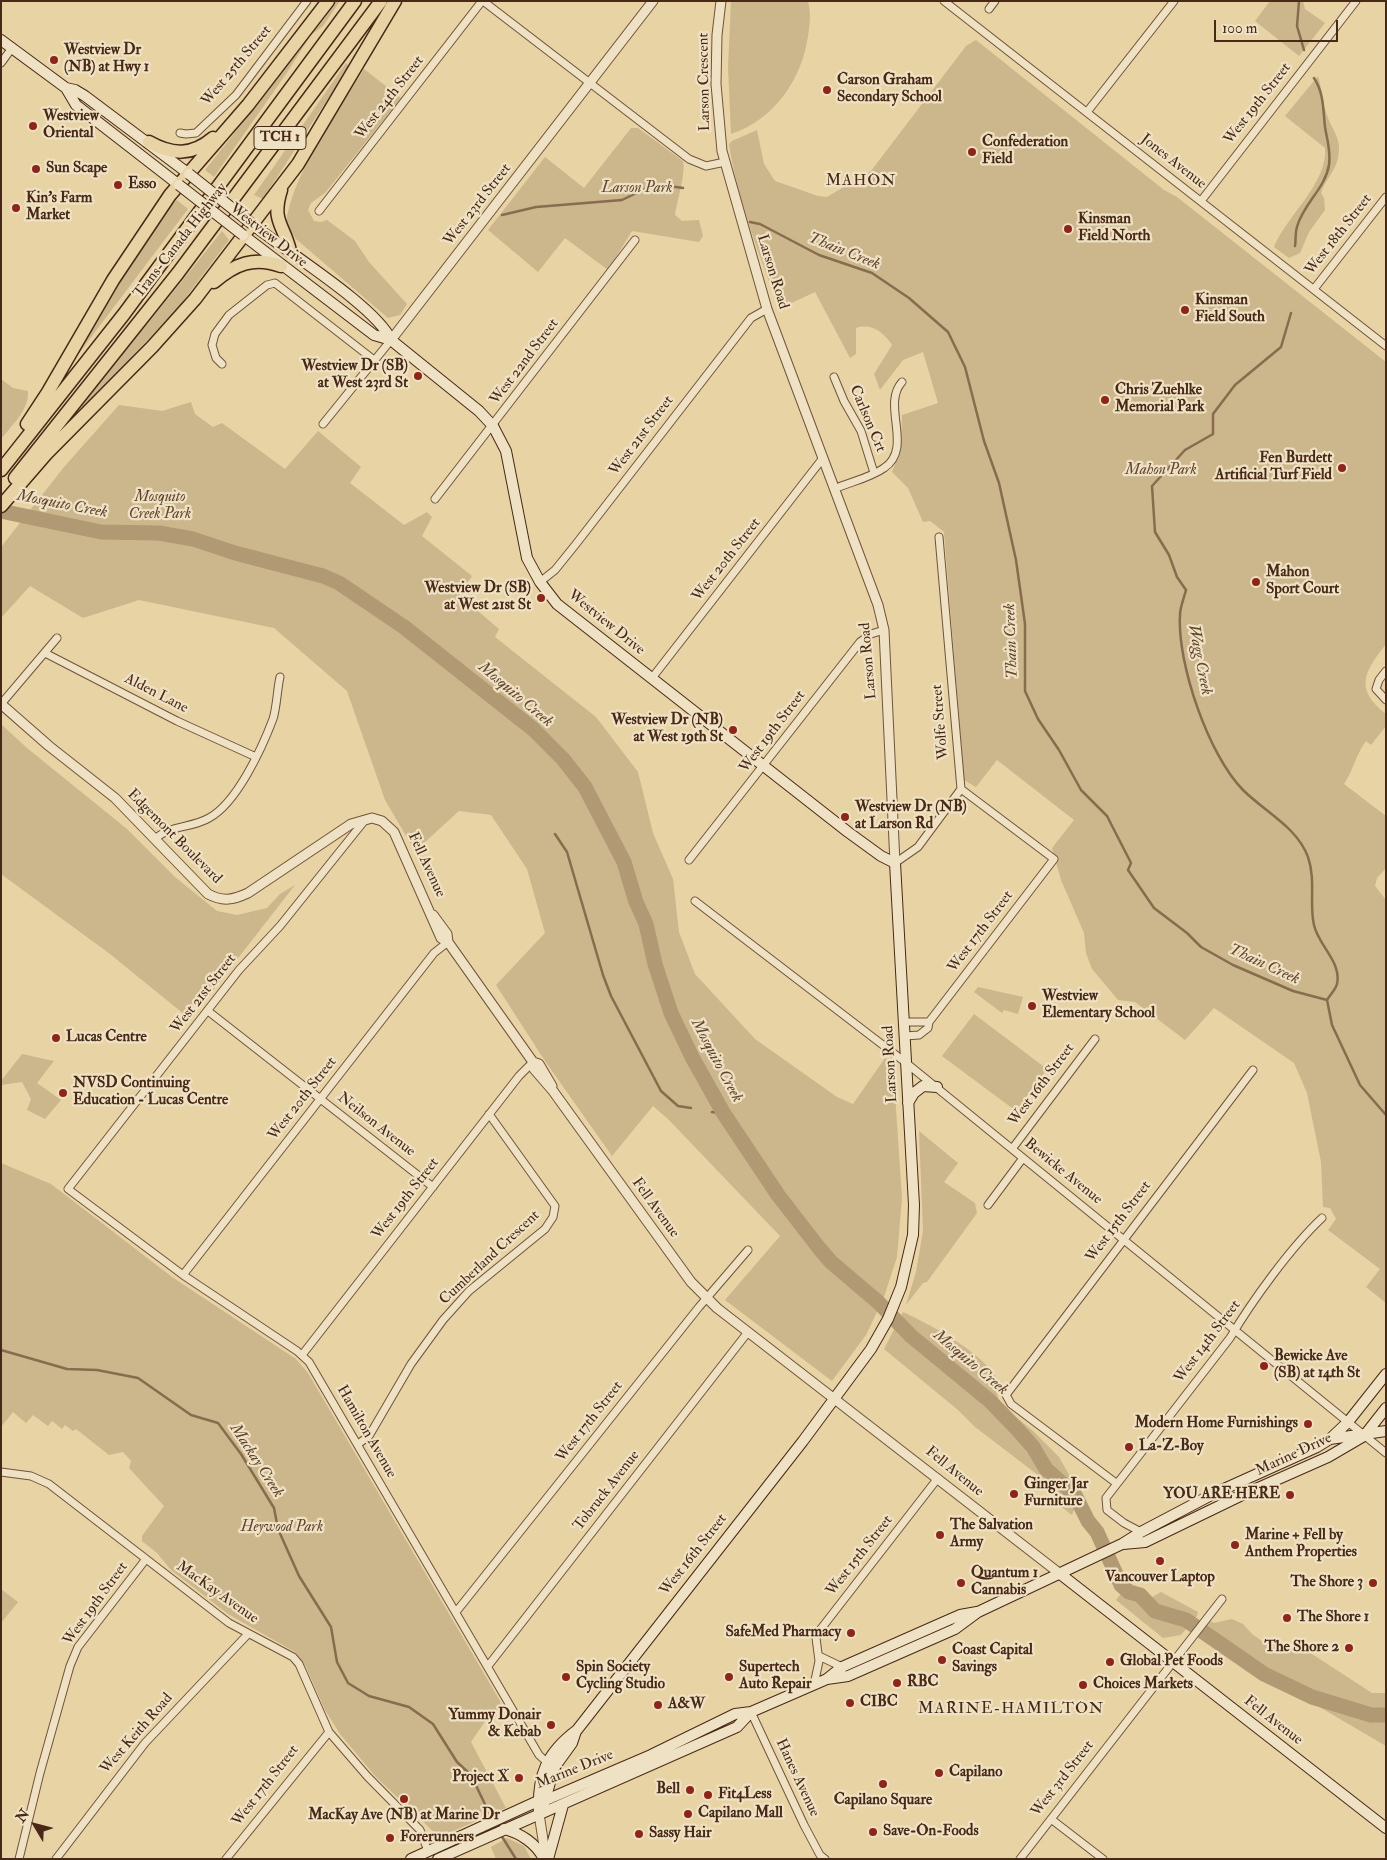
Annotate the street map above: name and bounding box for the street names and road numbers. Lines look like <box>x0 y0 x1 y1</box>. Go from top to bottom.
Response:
street label: West 25th Street <box>198 22 276 110</box>
street label: Larson Crescent <box>695 33 715 131</box>
street label: West 24th Street <box>352 53 428 143</box>
street label: West 19th Street <box>1221 60 1295 148</box>
road number: TCH 1 <box>254 126 306 150</box>
street label: Jones Avenue <box>1136 131 1210 193</box>
street label: West 23rd Street <box>440 160 516 250</box>
street label: Trans-Canada Highway <box>130 180 232 302</box>
street label: West 18th Street <box>1302 191 1376 279</box>
street label: Westview Drive <box>226 200 310 272</box>
street label: Larson Road <box>752 232 792 312</box>
street label: West 22nd Street <box>487 315 563 409</box>
street label: Carlson Crt <box>845 383 889 455</box>
street label: West 21st Street <box>606 392 678 480</box>
street label: West 20th Street <box>689 515 765 605</box>
street label: Westview Drive <box>564 587 648 659</box>
street label: Larson Road <box>857 622 881 700</box>
street label: Alden Lane <box>121 670 191 718</box>
street label: Wolfe Street <box>929 684 953 760</box>
street label: West 19th Street <box>736 687 810 777</box>
street label: Edgemont Boulevard <box>123 786 225 888</box>
street label: Fell Avenue <box>403 830 449 900</box>
street label: West 17th Street <box>944 888 1018 976</box>
street label: West 21st Street <box>167 951 241 1037</box>
street label: Larson Road <box>880 1025 902 1103</box>
street label: West 16th Street <box>1005 1040 1079 1130</box>
street label: West 20th Street <box>265 1054 341 1144</box>
street label: Neilson Avenue <box>333 1089 419 1161</box>
street label: Bewicke Avenue <box>1020 1135 1106 1209</box>
street label: West 19th Street <box>369 1155 443 1243</box>
street label: Fell Avenue <box>627 1175 683 1241</box>
street label: West 15th Street <box>1083 1178 1155 1266</box>
street label: Cumberland Crescent <box>436 1207 544 1309</box>
street label: West 14th Street <box>1171 1297 1245 1387</box>
street label: West 17th Street <box>553 1378 627 1466</box>
street label: Hamilton Avenue <box>332 1382 400 1482</box>
street label: Marine Drive <box>1253 1430 1335 1480</box>
street label: Fell Avenue <box>921 1443 987 1501</box>
street label: Tobruck Avenue <box>570 1447 644 1535</box>
street label: West 16th Street <box>657 1511 731 1599</box>
street label: West 15th Street <box>823 1512 897 1600</box>
street label: MacKay Avenue <box>172 1558 262 1628</box>
street label: West 19th Street <box>60 1559 132 1649</box>
street label: West Keith Road <box>97 1690 177 1778</box>
street label: Fell Avenue <box>1240 1692 1306 1750</box>
street label: Hanes Avenue <box>771 1736 823 1820</box>
street label: West 3rd Street <box>1028 1737 1098 1821</box>
street label: West 17th Street <box>229 1742 303 1830</box>
street label: Marine Drive <box>534 1746 616 1794</box>

